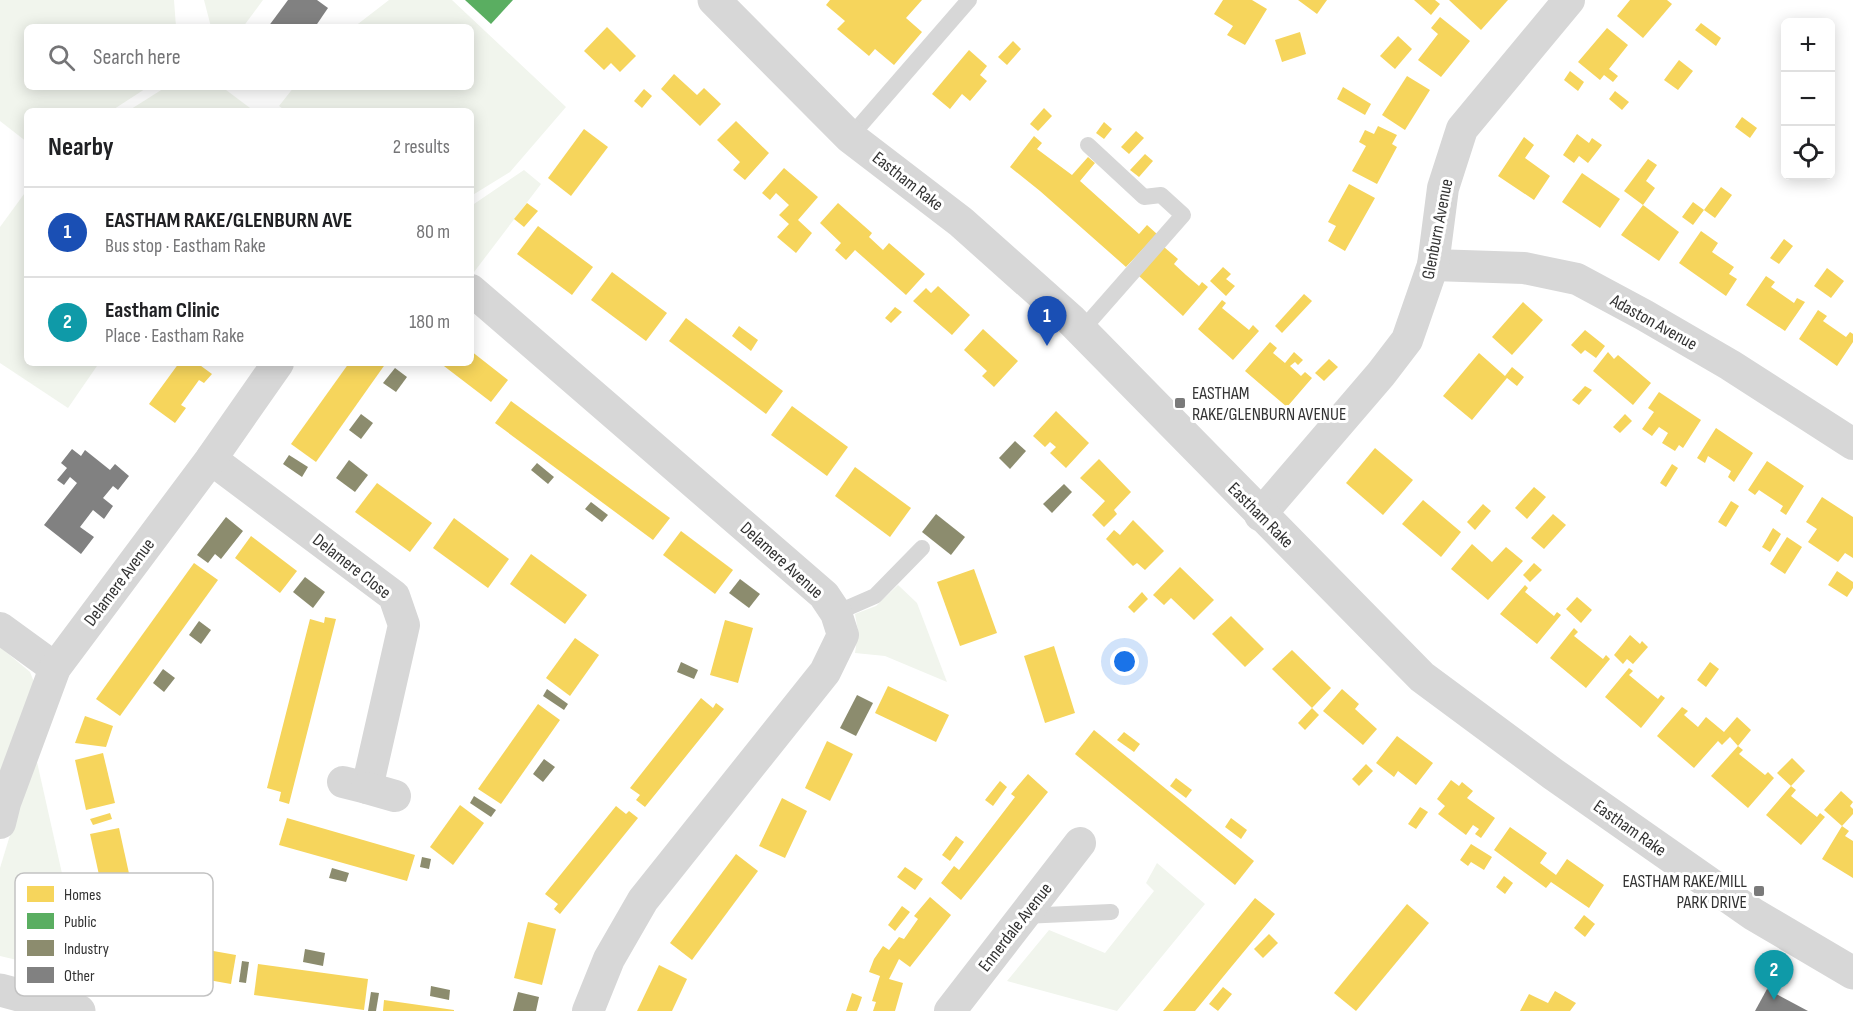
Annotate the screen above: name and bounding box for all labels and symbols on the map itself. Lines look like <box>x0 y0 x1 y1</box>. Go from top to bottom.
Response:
street label: Eastham Rake <box>868 147 947 216</box>
street label: Glenburn Avenue <box>1417 177 1458 281</box>
street label: Adaston Avenue <box>1606 290 1701 355</box>
pin: 1 <box>1028 296 1066 346</box>
place label: EASTHAM RAKE/GLENBURN AVENUE <box>1192 383 1346 425</box>
marker: EASTHAM RAKE/GLENBURN AVENUE <box>1173 396 1187 410</box>
street label: Eastham Rake <box>1224 478 1298 552</box>
street label: Delamere Avenue <box>736 518 827 603</box>
street label: Delamere Close <box>308 529 395 603</box>
street label: Delamere Avenue <box>80 534 159 630</box>
your location <box>1110 647 1139 676</box>
street label: Eastham Rake <box>1589 796 1670 861</box>
place label: EASTHAM RAKE/MILL PARK DRIVE <box>1622 871 1747 913</box>
legend <box>15 873 213 996</box>
street label: Ennerdale Avenue <box>974 879 1057 976</box>
marker: EASTHAM RAKE/MILL PARK DRIVE <box>1752 884 1766 898</box>
text: Homes <box>64 886 101 905</box>
text: Public <box>64 913 97 932</box>
text: Industry <box>64 940 109 959</box>
pin: 2 <box>1754 950 1794 1000</box>
text: Other <box>64 967 95 986</box>

